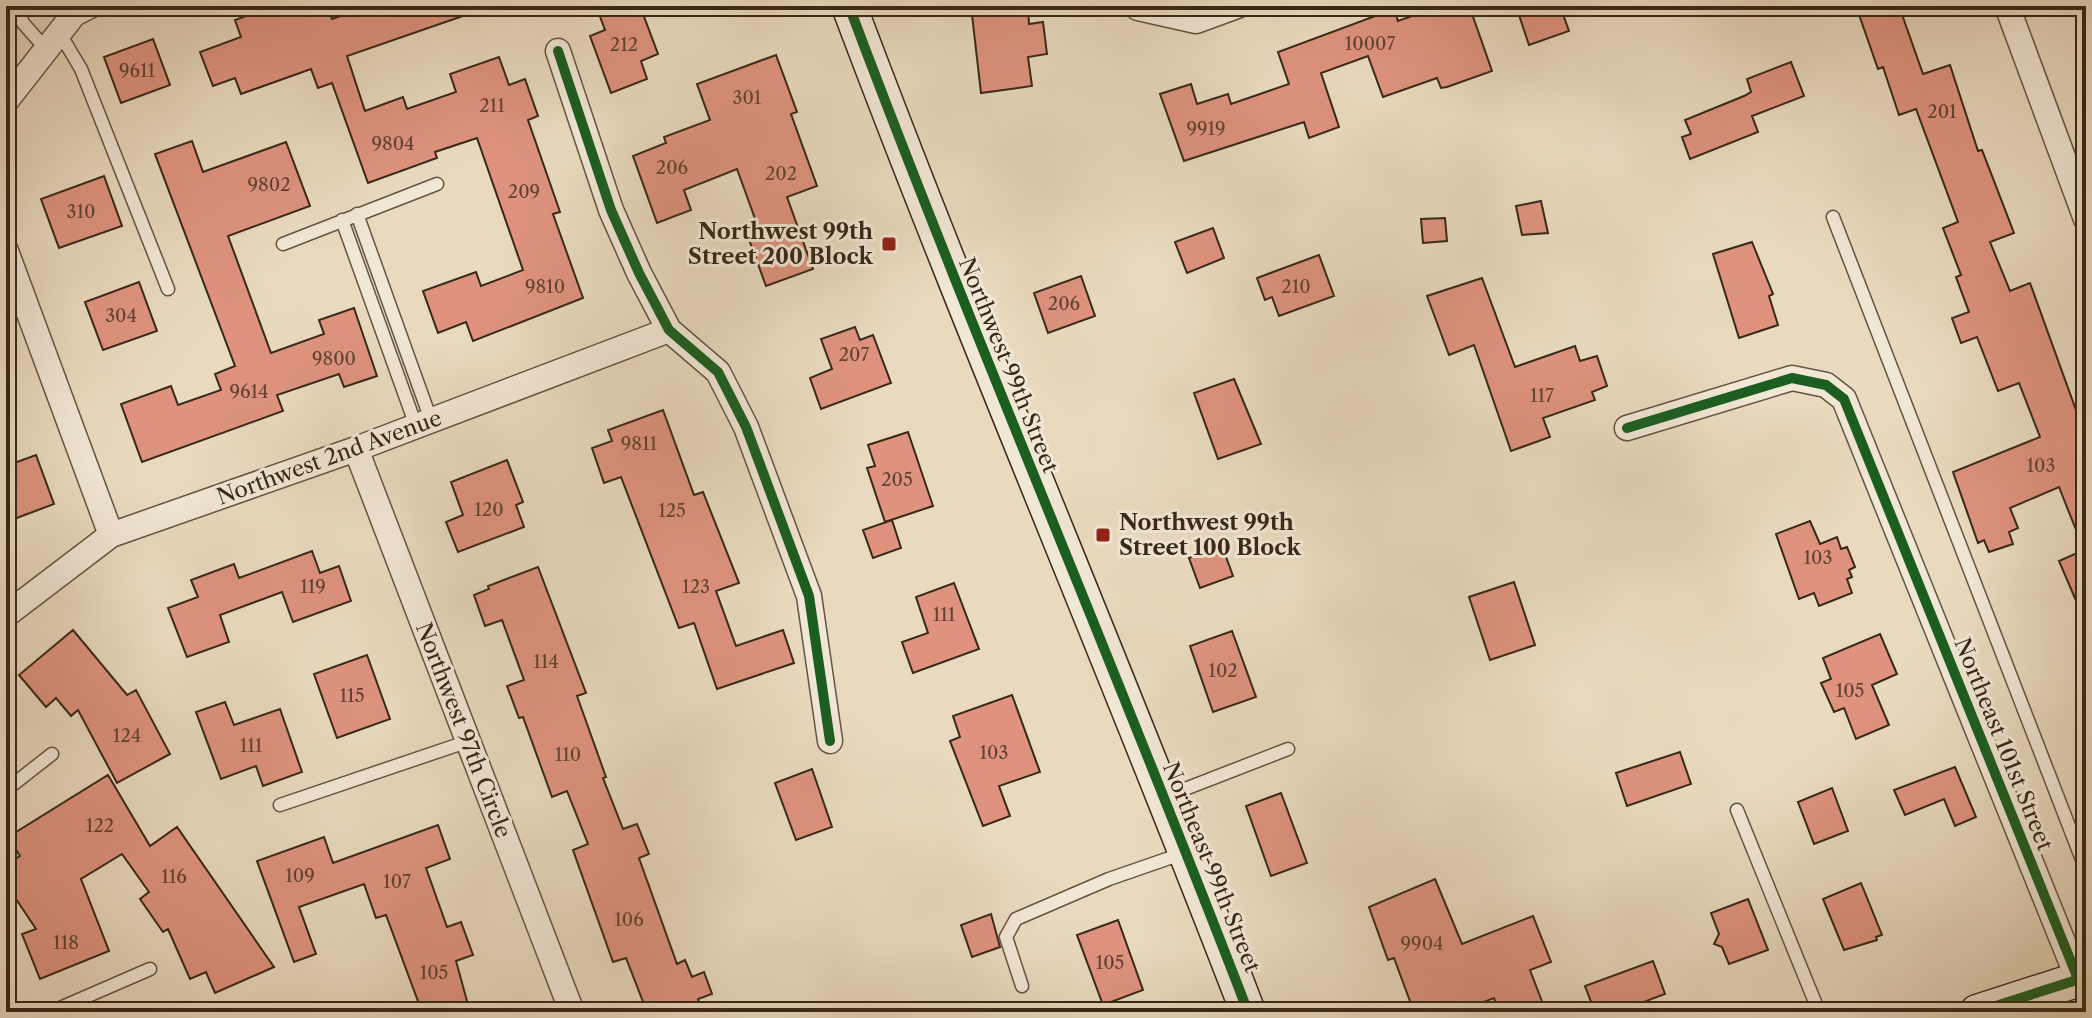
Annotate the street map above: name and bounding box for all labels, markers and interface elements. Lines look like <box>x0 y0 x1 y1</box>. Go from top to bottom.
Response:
house number: 10007 <box>1345 33 1395 55</box>
house number: 212 <box>610 34 638 56</box>
house number: 9611 <box>119 60 156 82</box>
house number: 301 <box>733 87 762 109</box>
house number: 211 <box>479 95 505 117</box>
house number: 201 <box>1927 101 1957 123</box>
house number: 9919 <box>1186 118 1226 140</box>
house number: 9804 <box>371 133 415 155</box>
house number: 206 <box>656 157 688 179</box>
house number: 202 <box>765 163 797 185</box>
house number: 9802 <box>248 174 290 196</box>
house number: 209 <box>508 181 540 203</box>
house number: 310 <box>67 201 95 223</box>
place label: Northwest 99th Street 200 Block <box>688 218 874 270</box>
marker: Northwest 99th Street 200 Block <box>880 235 898 253</box>
street label: Northwest 99th Street <box>953 254 1064 477</box>
house number: 9810 <box>525 276 565 298</box>
house number: 210 <box>1281 276 1311 298</box>
house number: 206 <box>1048 293 1080 315</box>
house number: 304 <box>105 305 137 327</box>
house number: 207 <box>839 344 869 366</box>
house number: 9800 <box>312 348 356 370</box>
house number: 9614 <box>229 381 269 403</box>
house number: 117 <box>1530 385 1554 407</box>
street label: Northwest 2nd Avenue <box>213 404 445 511</box>
house number: 9811 <box>621 433 658 455</box>
house number: 103 <box>2027 455 2055 477</box>
house number: 205 <box>881 469 913 491</box>
house number: 120 <box>474 499 504 521</box>
house number: 125 <box>658 500 686 522</box>
place label: Northwest 99th Street 100 Block <box>1119 509 1301 561</box>
marker: Northwest 99th Street 100 Block <box>1094 526 1112 544</box>
house number: 103 <box>1804 547 1832 569</box>
house number: 119 <box>300 576 326 598</box>
house number: 123 <box>682 576 710 598</box>
house number: 111 <box>933 604 956 626</box>
street label: Northwest 97th Circle <box>410 619 517 842</box>
street label: Northeast 101st Street <box>1949 634 2059 855</box>
house number: 114 <box>533 651 559 673</box>
house number: 102 <box>1208 660 1238 682</box>
house number: 105 <box>1836 680 1864 702</box>
house number: 115 <box>340 685 364 707</box>
house number: 124 <box>113 725 141 747</box>
house number: 111 <box>240 735 263 757</box>
house number: 103 <box>980 742 1008 764</box>
house number: 110 <box>555 744 581 766</box>
street label: Northeast 99th Street <box>1157 758 1266 977</box>
house number: 122 <box>86 815 114 837</box>
house number: 109 <box>285 865 315 887</box>
house number: 116 <box>161 866 187 888</box>
house number: 107 <box>383 871 411 893</box>
house number: 106 <box>614 909 644 931</box>
house number: 118 <box>53 932 79 954</box>
house number: 9904 <box>1401 933 1443 955</box>
house number: 105 <box>1096 952 1124 974</box>
house number: 105 <box>420 962 448 984</box>

